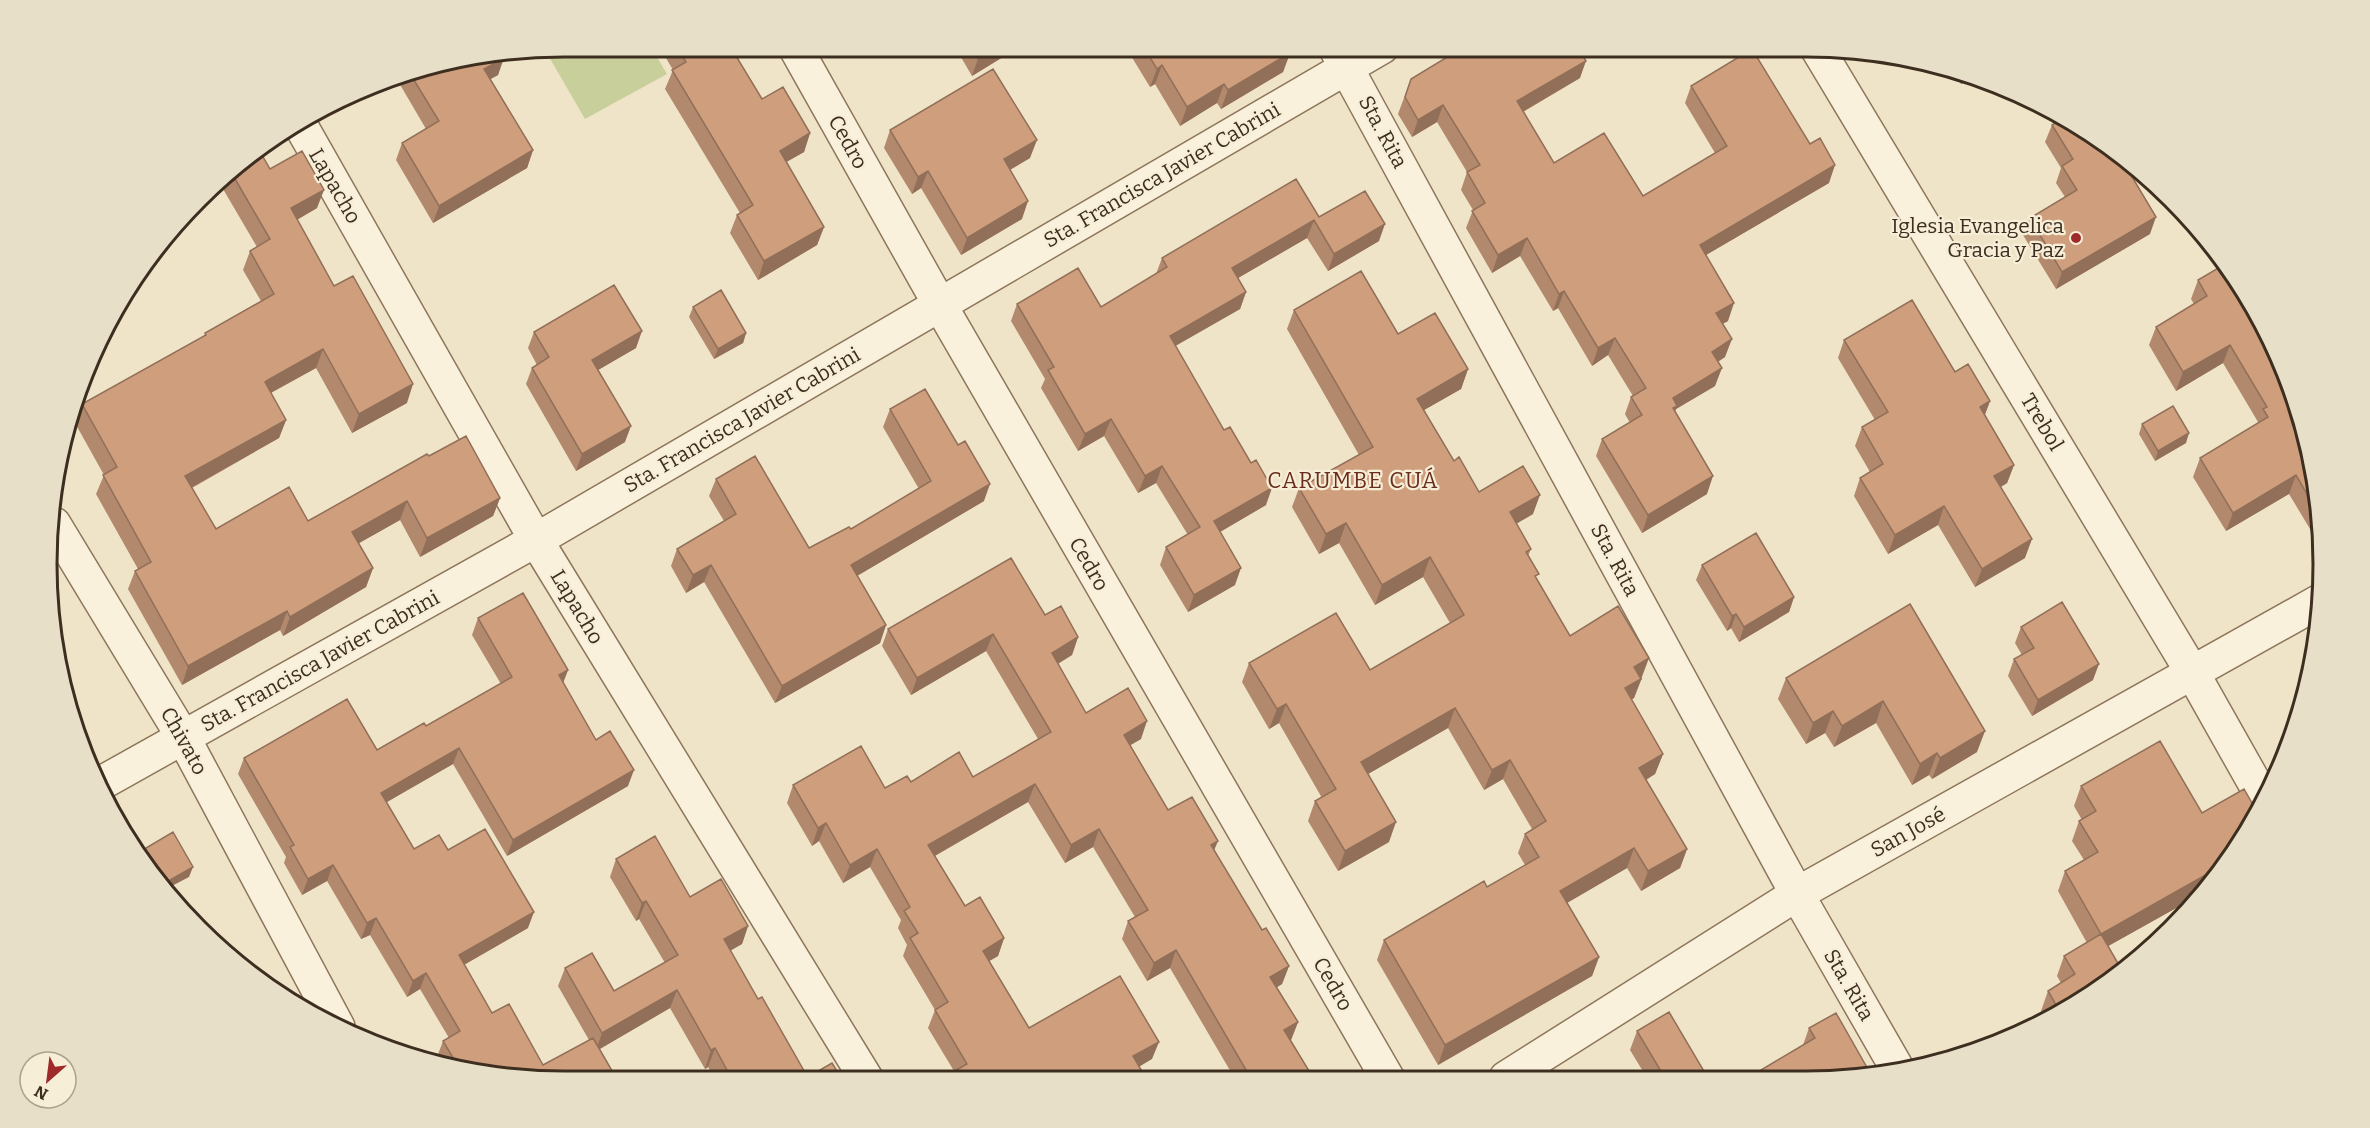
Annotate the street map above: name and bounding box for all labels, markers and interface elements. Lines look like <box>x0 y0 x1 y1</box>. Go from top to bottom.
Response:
street label: Sta. Rita <box>1353 91 1413 173</box>
street label: Sta. Francisca Javier Cabrini <box>1039 97 1285 253</box>
street label: Cedro <box>823 110 873 174</box>
street label: Lapacho <box>303 144 367 228</box>
place label: Iglesia Evangelica Gracia y Paz <box>1891 213 2065 263</box>
marker: Iglesia Evangelica Gracia y Paz <box>2069 231 2083 245</box>
street label: Sta. Francisca Javier Cabrini <box>619 342 865 498</box>
street label: Trebol <box>2015 389 2069 455</box>
district label: CARUMBE CUÁ <box>1267 467 1439 494</box>
street label: Sta. Rita <box>1585 519 1645 601</box>
street label: Cedro <box>1063 532 1115 596</box>
street label: Lapacho <box>545 565 609 649</box>
street label: Sta. Francisca Javier Cabrini <box>196 584 444 738</box>
street label: Chivato <box>155 703 213 779</box>
street label: San José <box>1866 801 1950 863</box>
street label: Sta. Rita <box>1818 944 1880 1026</box>
street label: Cedro <box>1307 952 1359 1016</box>
north arrow <box>18 1050 78 1110</box>
text: N <box>31 1082 51 1104</box>

